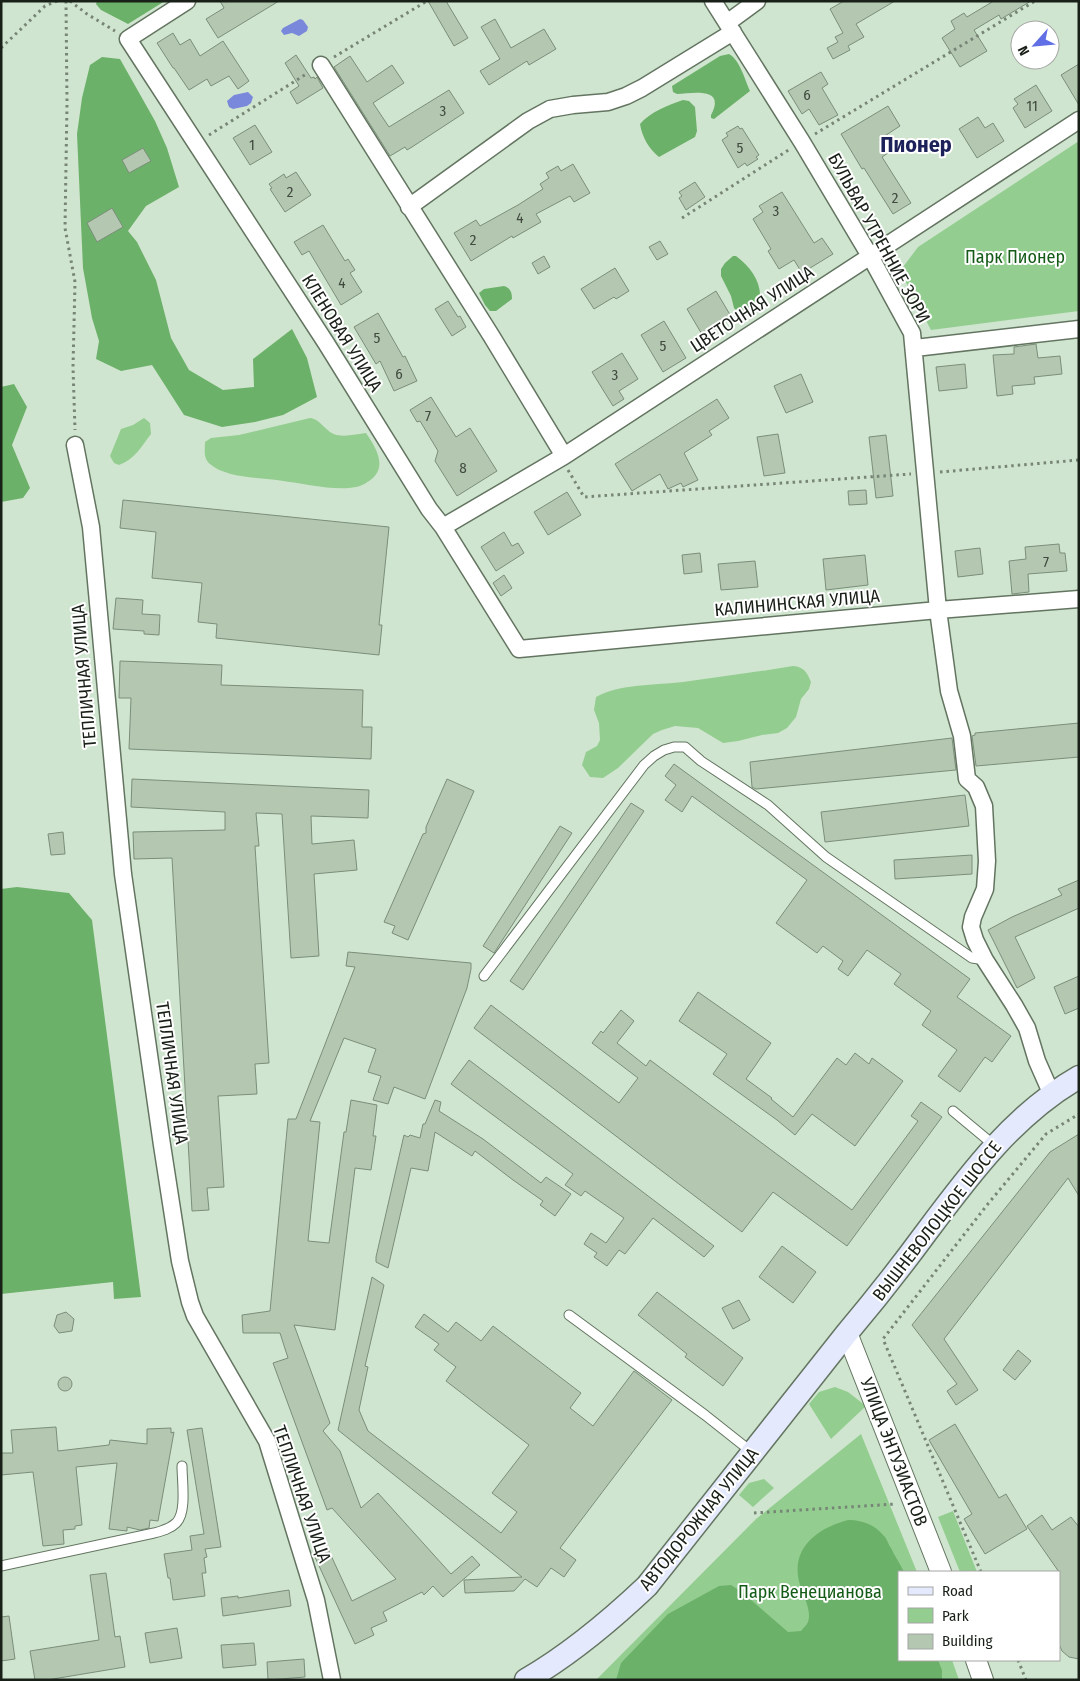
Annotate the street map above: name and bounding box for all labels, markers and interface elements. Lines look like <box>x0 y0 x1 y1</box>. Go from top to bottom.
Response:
north arrow <box>1010 20 1060 70</box>
text: N <box>1014 43 1033 58</box>
house number: 6 <box>803 86 811 104</box>
house number: 11 <box>1026 97 1038 115</box>
house number: 3 <box>440 102 447 120</box>
district label: Пионер <box>880 131 952 158</box>
house number: 1 <box>249 136 255 154</box>
house number: 5 <box>737 139 744 157</box>
street label: БУЛЬВАР УТРЕННИЕ ЗОРИ <box>823 149 935 327</box>
house number: 2 <box>287 183 294 201</box>
house number: 2 <box>892 189 899 207</box>
house number: 3 <box>773 202 780 220</box>
house number: 4 <box>516 209 524 227</box>
house number: 2 <box>470 231 477 249</box>
park label: Парк Пионер <box>965 246 1065 268</box>
street label: ЦВЕТОЧНАЯ УЛИЦА <box>686 261 818 357</box>
street label: КЛЕНОВАЯ УЛИЦА <box>297 270 387 396</box>
house number: 4 <box>338 274 346 292</box>
house number: 5 <box>374 329 381 347</box>
house number: 5 <box>660 337 667 355</box>
house number: 6 <box>395 365 403 383</box>
house number: 3 <box>612 366 619 384</box>
house number: 7 <box>425 407 431 425</box>
house number: 8 <box>459 459 467 477</box>
house number: 7 <box>1043 553 1049 571</box>
street label: КАЛИНИНСКАЯ УЛИЦА <box>713 585 881 621</box>
street label: ТЕПЛИЧНАЯ УЛИЦА <box>67 603 101 749</box>
street label: ТЕПЛИЧНАЯ УЛИЦА <box>151 1000 193 1146</box>
street label: ВЫШНЕВОЛОЦКОЕ ШОССЕ <box>868 1137 1006 1305</box>
street label: УЛИЦА ЭНТУЗИАСТОВ <box>855 1374 932 1529</box>
street label: ТЕПЛИЧНАЯ УЛИЦА <box>268 1422 336 1566</box>
street label: АВТОДОРОЖНАЯ УЛИЦА <box>635 1443 764 1595</box>
legend <box>898 1571 1060 1661</box>
park label: Парк Венецианова <box>738 1581 882 1603</box>
text: Road <box>942 1582 973 1600</box>
text: Park <box>942 1607 969 1625</box>
text: Building <box>942 1632 993 1650</box>

